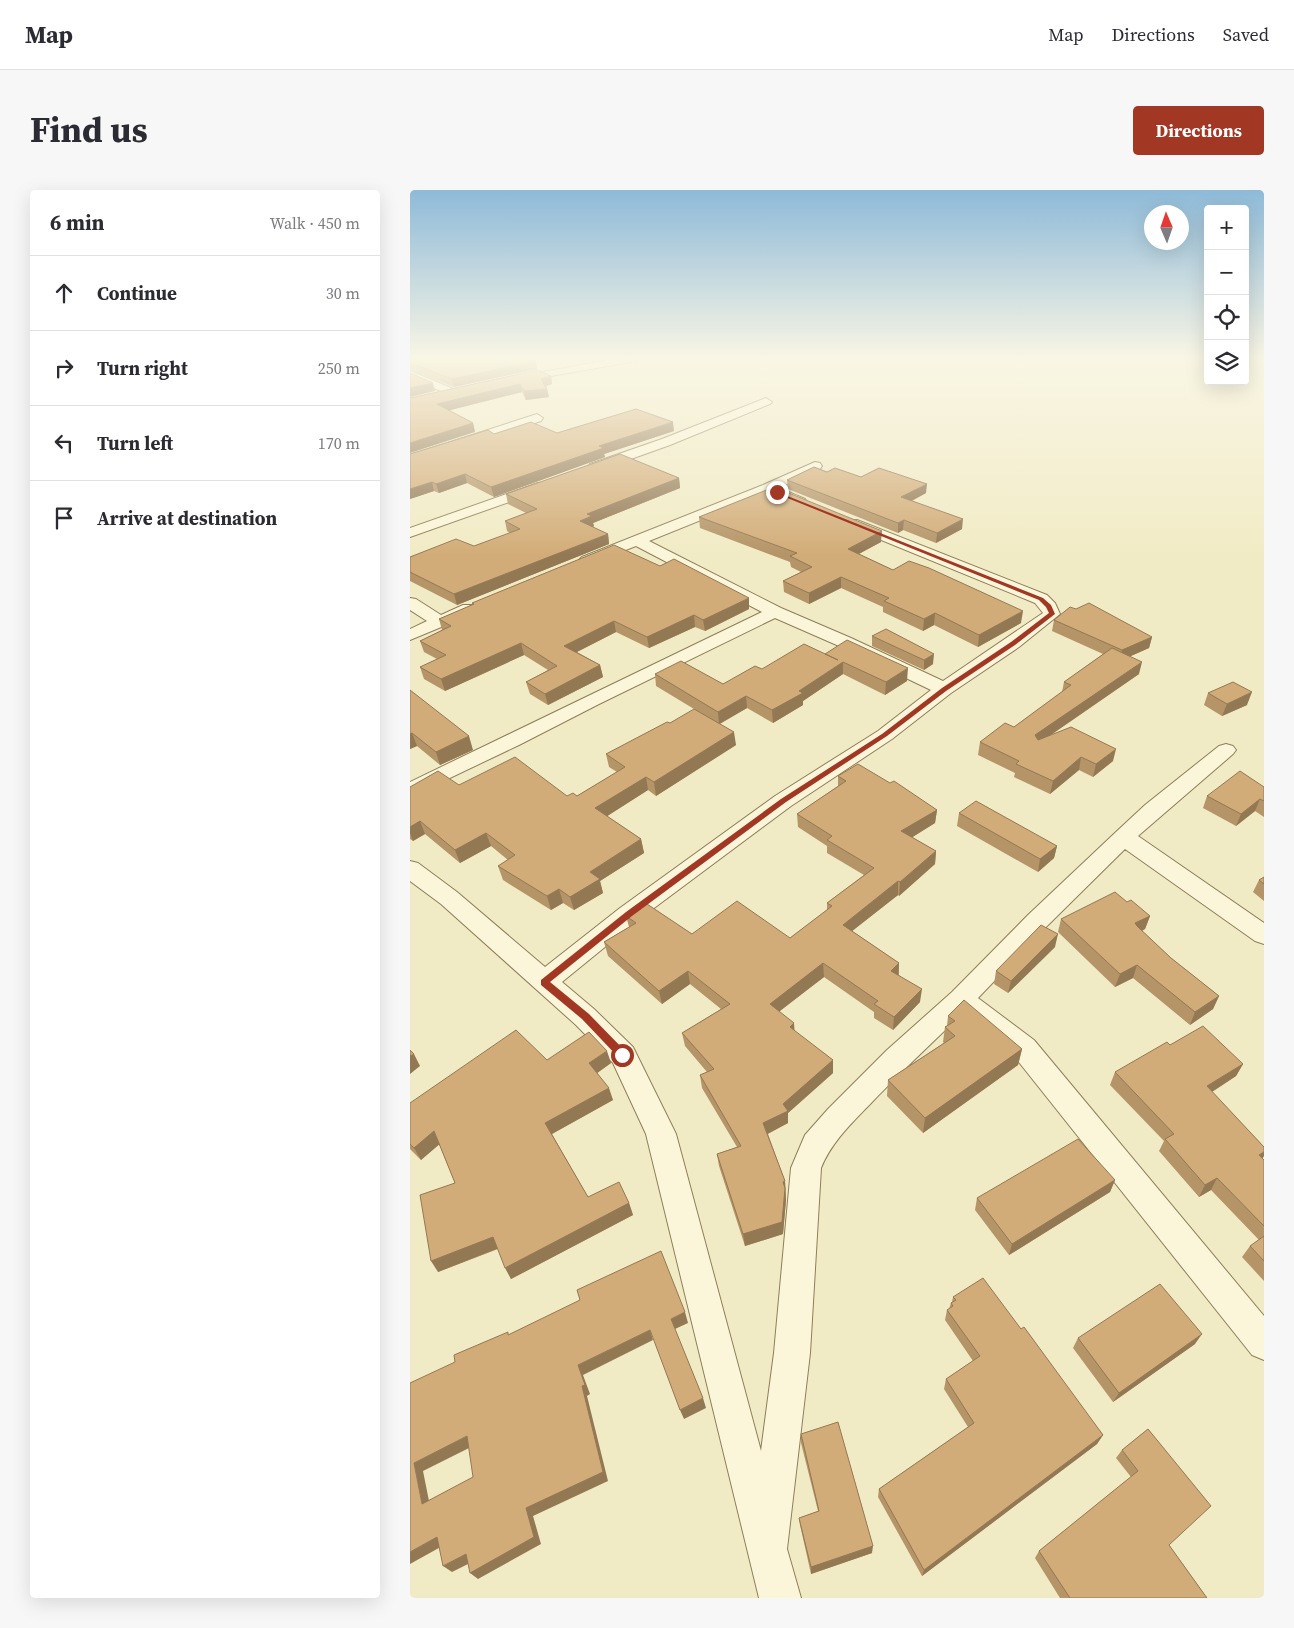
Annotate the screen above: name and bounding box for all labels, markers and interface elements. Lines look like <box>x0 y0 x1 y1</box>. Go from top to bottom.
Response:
text: Map <box>25 18 73 51</box>
text: Map <box>1048 22 1084 47</box>
text: Directions <box>1112 22 1195 47</box>
text: Saved <box>1223 22 1269 47</box>
text: Find us <box>30 106 148 154</box>
button: Directions <box>1133 106 1264 155</box>
north arrow <box>1144 205 1189 250</box>
map controls <box>1204 205 1249 385</box>
button: + <box>1204 205 1249 250</box>
text: 6 min <box>50 208 105 237</box>
text: Walk · 450 m <box>270 212 360 234</box>
button: − <box>1204 250 1249 295</box>
icon: ahead <box>50 279 78 307</box>
text: Continue <box>97 280 177 306</box>
text: 30 m <box>326 282 360 304</box>
button: locate <box>1204 295 1249 340</box>
button: layers <box>1204 340 1249 385</box>
icon: right <box>50 354 78 382</box>
text: Turn right <box>97 355 188 381</box>
text: 250 m <box>318 357 360 379</box>
icon: left <box>50 429 78 457</box>
text: Turn left <box>97 430 173 456</box>
text: 170 m <box>318 432 360 454</box>
route end <box>766 481 789 504</box>
icon: arrive <box>50 504 78 532</box>
text: Arrive at destination <box>97 505 277 531</box>
route start <box>611 1044 634 1067</box>

